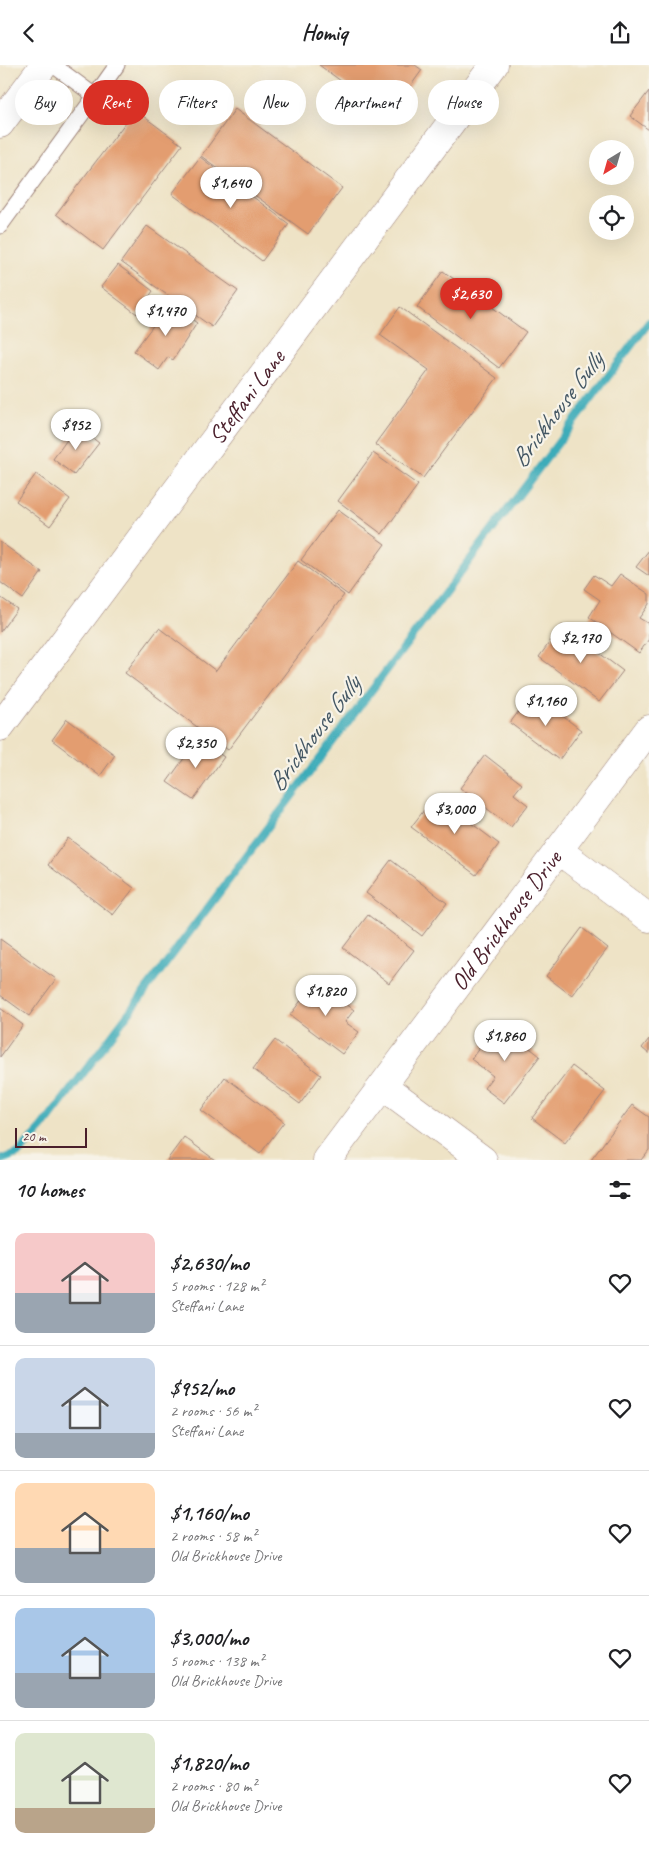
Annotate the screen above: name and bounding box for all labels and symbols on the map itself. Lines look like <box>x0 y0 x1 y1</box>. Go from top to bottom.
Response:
north arrow <box>589 140 634 185</box>
pin: $1,640 <box>190 167 272 209</box>
pin: $2,630 <box>430 277 512 320</box>
pin: $1,470 <box>125 295 207 337</box>
street label: Steffani Lane <box>201 342 293 450</box>
water label: Brickhouse Gully <box>503 343 613 474</box>
pin: $952 <box>46 409 106 451</box>
pin: $2,170 <box>540 621 622 664</box>
water label: Brickhouse Gully <box>260 667 370 798</box>
pin: $1,160 <box>505 685 587 727</box>
pin: $2,350 <box>155 727 237 769</box>
pin: $3,000 <box>414 793 496 835</box>
street label: Old Brickhouse Drive <box>444 843 569 997</box>
pin: $1,820 <box>285 975 367 1017</box>
pin: $1,860 <box>464 1019 546 1062</box>
scale bar <box>15 1125 88 1148</box>

